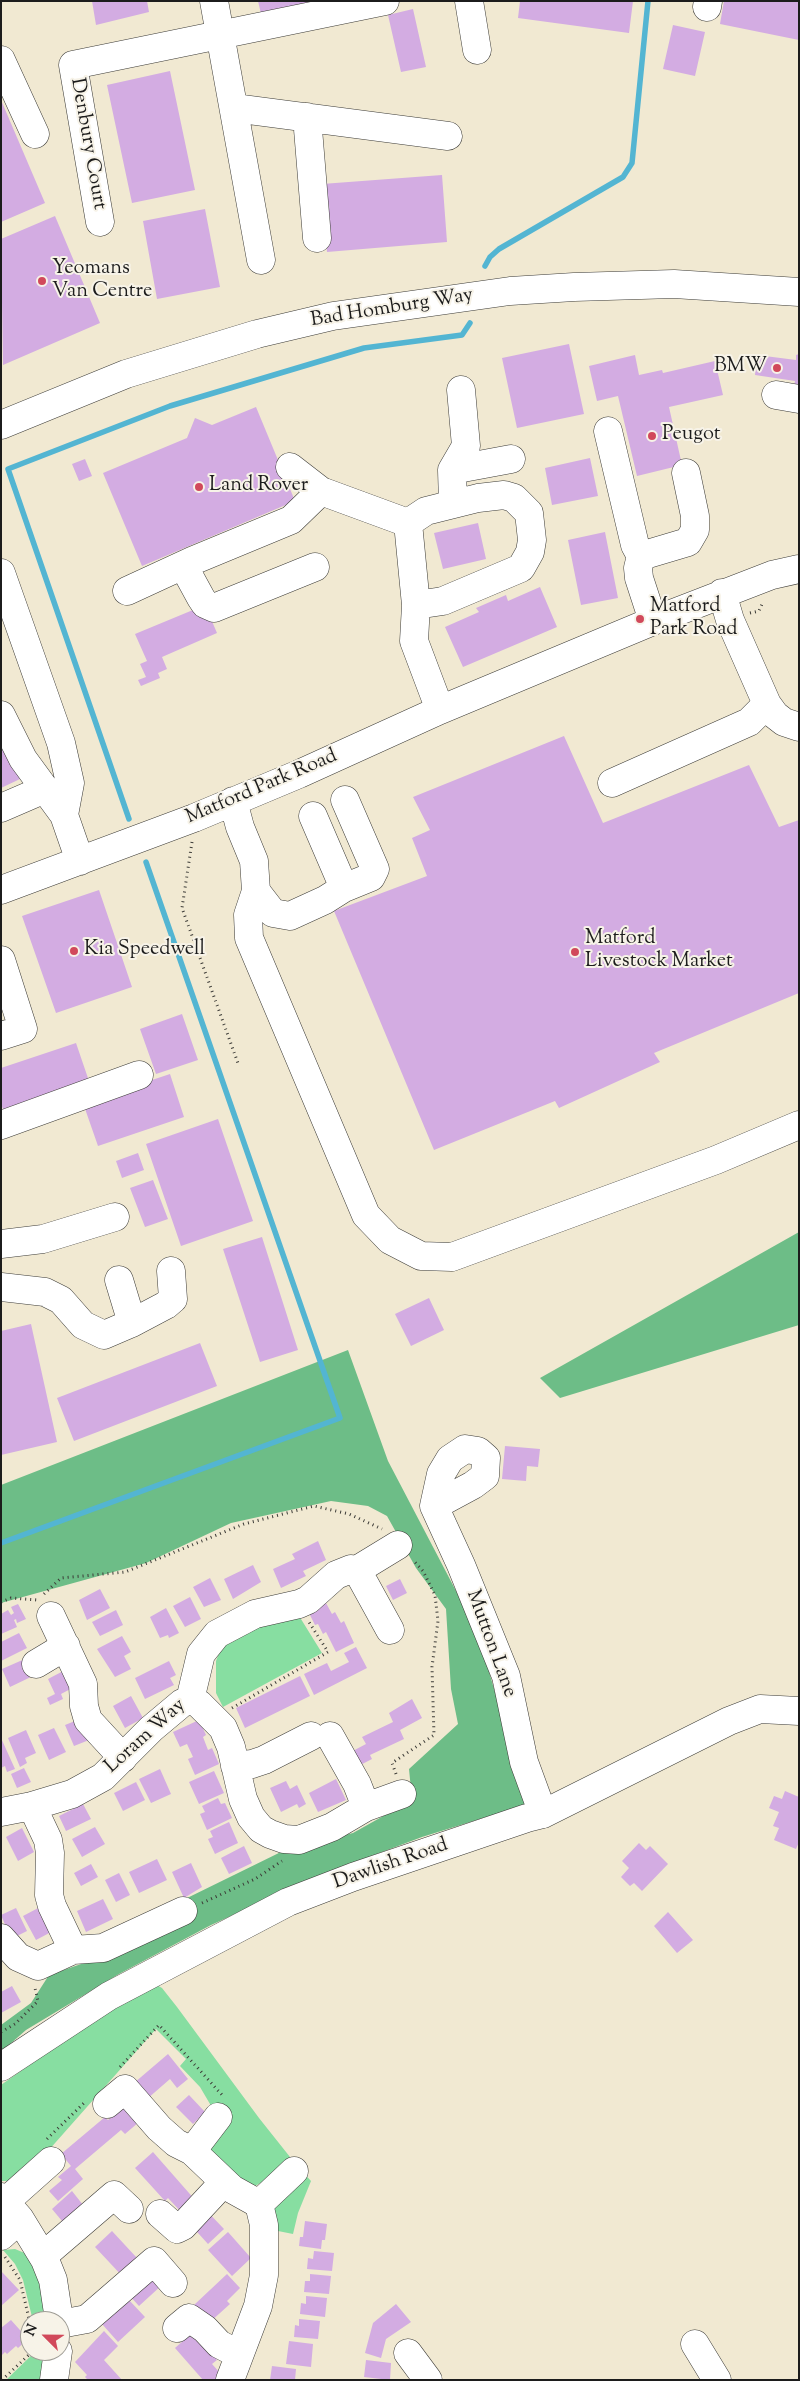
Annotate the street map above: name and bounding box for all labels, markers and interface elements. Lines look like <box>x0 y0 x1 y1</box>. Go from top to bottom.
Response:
street label: Denbury Court <box>64 76 110 212</box>
place label: Yeomans Van Centre <box>52 258 152 305</box>
marker: Yeomans Van Centre <box>36 275 48 287</box>
street label: Bad Homburg Way <box>309 284 475 334</box>
place label: BMW <box>714 356 767 380</box>
marker: BMW <box>771 362 783 374</box>
place label: Peugot <box>662 424 721 448</box>
marker: Peugot <box>646 430 658 442</box>
place label: Land Rover <box>209 475 308 499</box>
marker: Land Rover <box>193 481 205 493</box>
place label: Matford Park Road <box>650 596 737 643</box>
marker: Matford Park Road <box>634 613 646 625</box>
street label: Matford Park Road <box>183 745 341 831</box>
place label: Matford Livestock Market <box>585 928 733 975</box>
place label: Kia Speedwell <box>84 939 205 963</box>
marker: Kia Speedwell <box>68 945 80 957</box>
marker: Matford Livestock Market <box>569 946 581 958</box>
street label: Mutton Lane <box>459 1587 521 1701</box>
street label: Loram Way <box>101 1694 191 1780</box>
street label: Dawlish Road <box>330 1834 452 1896</box>
north arrow <box>20 2311 70 2361</box>
text: N <box>21 2321 44 2340</box>

